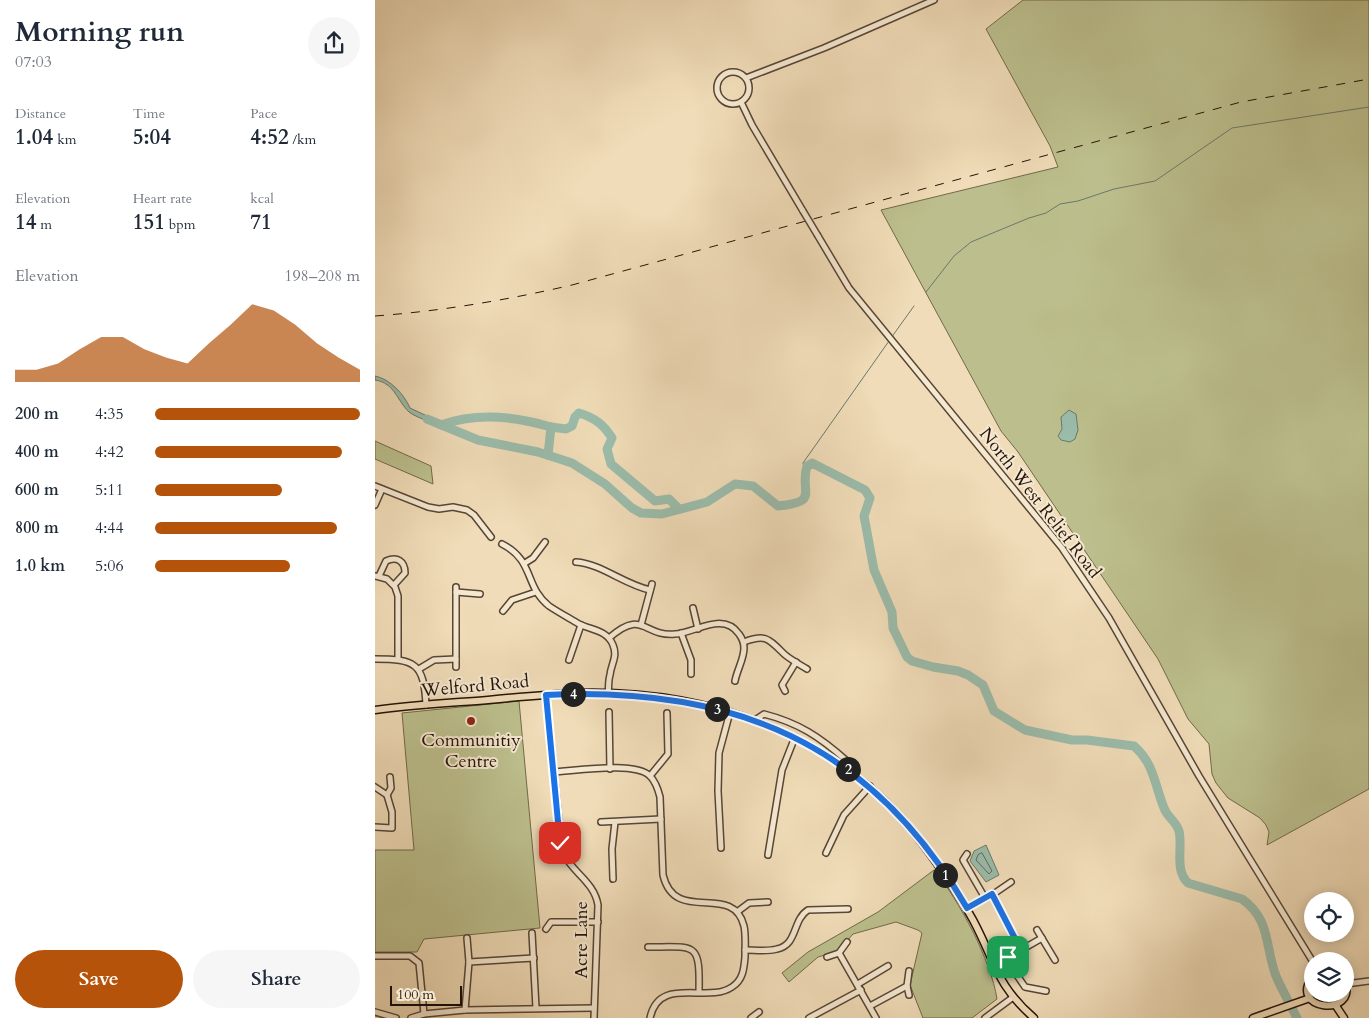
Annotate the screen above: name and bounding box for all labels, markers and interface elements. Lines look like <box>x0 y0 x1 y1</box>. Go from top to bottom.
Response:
text: Morning run <box>15 13 184 51</box>
button: share <box>308 17 360 69</box>
text: 07:03 <box>15 51 52 73</box>
text: Distance <box>15 104 66 123</box>
text: Time <box>133 104 165 123</box>
text: Pace <box>250 104 277 123</box>
text: 1.04 <box>15 123 53 152</box>
text: 5:04 <box>133 123 171 152</box>
text: 4:52 <box>250 123 289 152</box>
text: km <box>53 130 76 149</box>
text: /km <box>289 130 316 149</box>
text: Elevation <box>15 189 71 208</box>
text: Heart rate <box>133 189 192 208</box>
text: kcal <box>250 189 274 208</box>
text: 14 <box>15 208 37 237</box>
text: 151 <box>133 208 165 237</box>
text: 71 <box>250 208 272 237</box>
text: m <box>37 215 52 234</box>
text: bpm <box>165 215 196 234</box>
text: Elevation <box>15 265 79 287</box>
text: 198–208 m <box>284 265 360 287</box>
text: 200 m <box>15 403 59 425</box>
text: 4:35 <box>95 403 124 425</box>
street label: North West Relief Road <box>973 422 1107 584</box>
text: 400 m <box>15 441 59 463</box>
text: 4:42 <box>95 441 124 463</box>
text: 600 m <box>15 479 59 501</box>
text: 5:11 <box>95 479 124 501</box>
text: 800 m <box>15 517 59 539</box>
text: 4:44 <box>95 517 124 539</box>
text: 1.0 km <box>15 555 65 577</box>
text: 5:06 <box>95 555 124 577</box>
street label: Welford Road <box>419 669 530 703</box>
pin: 4 <box>561 682 585 706</box>
text: 4 <box>570 685 577 704</box>
pin: 3 <box>705 696 729 722</box>
text: 3 <box>714 700 721 719</box>
marker: Communitiy Centre <box>465 715 477 727</box>
place label: Communitiy Centre <box>421 728 521 774</box>
pin: 2 <box>835 756 861 782</box>
text: 2 <box>845 760 852 779</box>
pin <box>539 822 581 864</box>
icon: check <box>546 829 574 857</box>
pin: 1 <box>933 862 957 888</box>
text: 1 <box>942 866 949 885</box>
map controls <box>1304 892 1354 1002</box>
button: locate <box>1304 892 1354 942</box>
street label: Acre Lane <box>569 901 594 979</box>
pin <box>987 936 1029 978</box>
icon: arrive <box>994 943 1022 971</box>
button: Save <box>15 950 183 1008</box>
button: Share <box>193 950 360 1008</box>
button: layers <box>1304 952 1354 1002</box>
scale bar <box>390 983 463 1006</box>
text: 100 m <box>397 985 434 1004</box>

